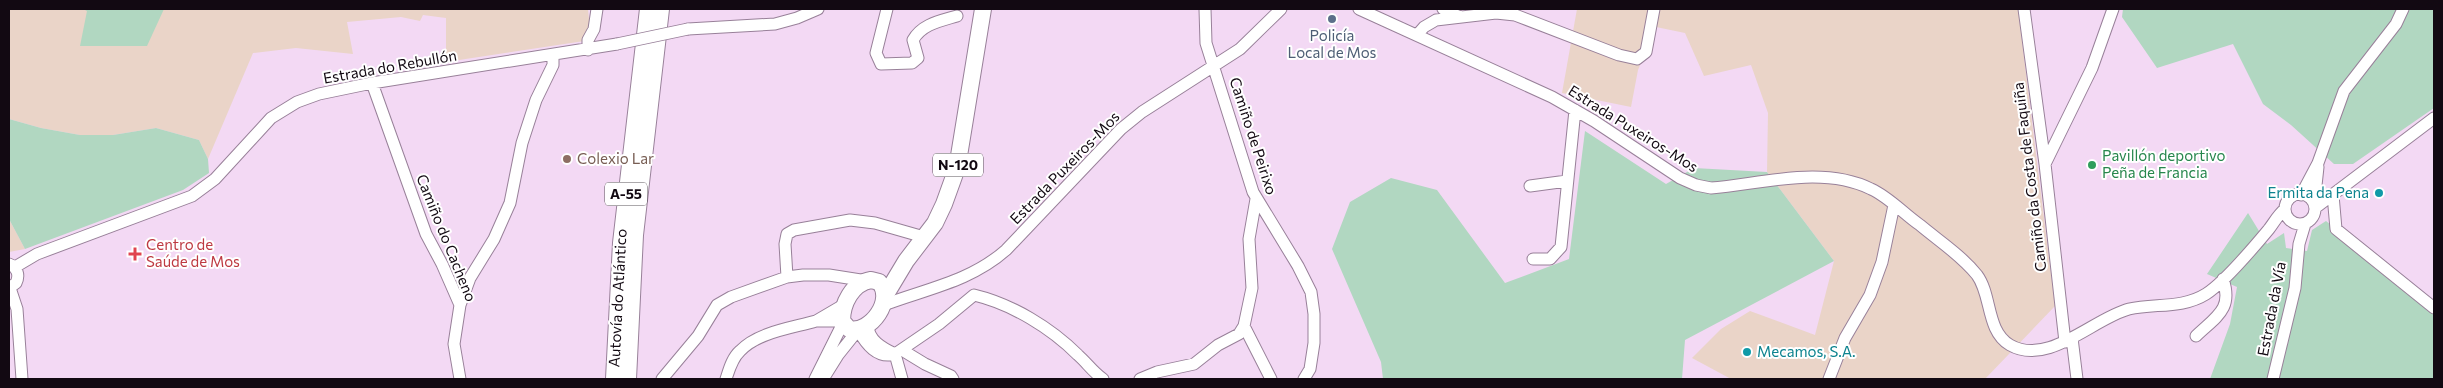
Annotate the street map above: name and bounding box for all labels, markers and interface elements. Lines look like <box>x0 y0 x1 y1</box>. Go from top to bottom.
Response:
marker: Policía Local de Mos <box>1326 13 1338 25</box>
place label: Policía Local de Mos <box>1288 26 1377 61</box>
street label: Estrada do Rebullón <box>322 45 458 87</box>
street label: Camiño de Peirixo <box>1226 75 1281 197</box>
street label: Estrada Puxeiros-Mos <box>1565 81 1702 176</box>
street label: Camiño da Costa de Faquiña <box>2008 81 2050 273</box>
street label: Estrada Puxeiros-Mos <box>1006 107 1123 227</box>
place label: Pavillón deportivo Peña de Francia <box>2102 146 2226 181</box>
place label: Colexio Lar <box>577 149 654 167</box>
marker: Colexio Lar <box>561 153 573 165</box>
road number: N-120 <box>933 154 983 176</box>
marker: Pavillón deportivo Peña de Francia <box>2086 159 2098 171</box>
street label: Camiño do Cacheno <box>413 171 481 304</box>
road number: A-55 <box>605 182 647 205</box>
place label: Ermita da Pena <box>2267 183 2369 201</box>
marker: Ermita da Pena <box>2373 187 2385 199</box>
street label: Autovía do Atlántico <box>604 228 630 368</box>
place label: Centro de Saúde de Mos <box>146 235 240 270</box>
marker: Centro de Saúde de Mos <box>128 247 142 261</box>
street label: Estrada da Vía <box>2253 260 2289 358</box>
place label: Mecamos, S.A. <box>1757 342 1856 360</box>
marker: Mecamos, S.A. <box>1741 346 1753 358</box>

